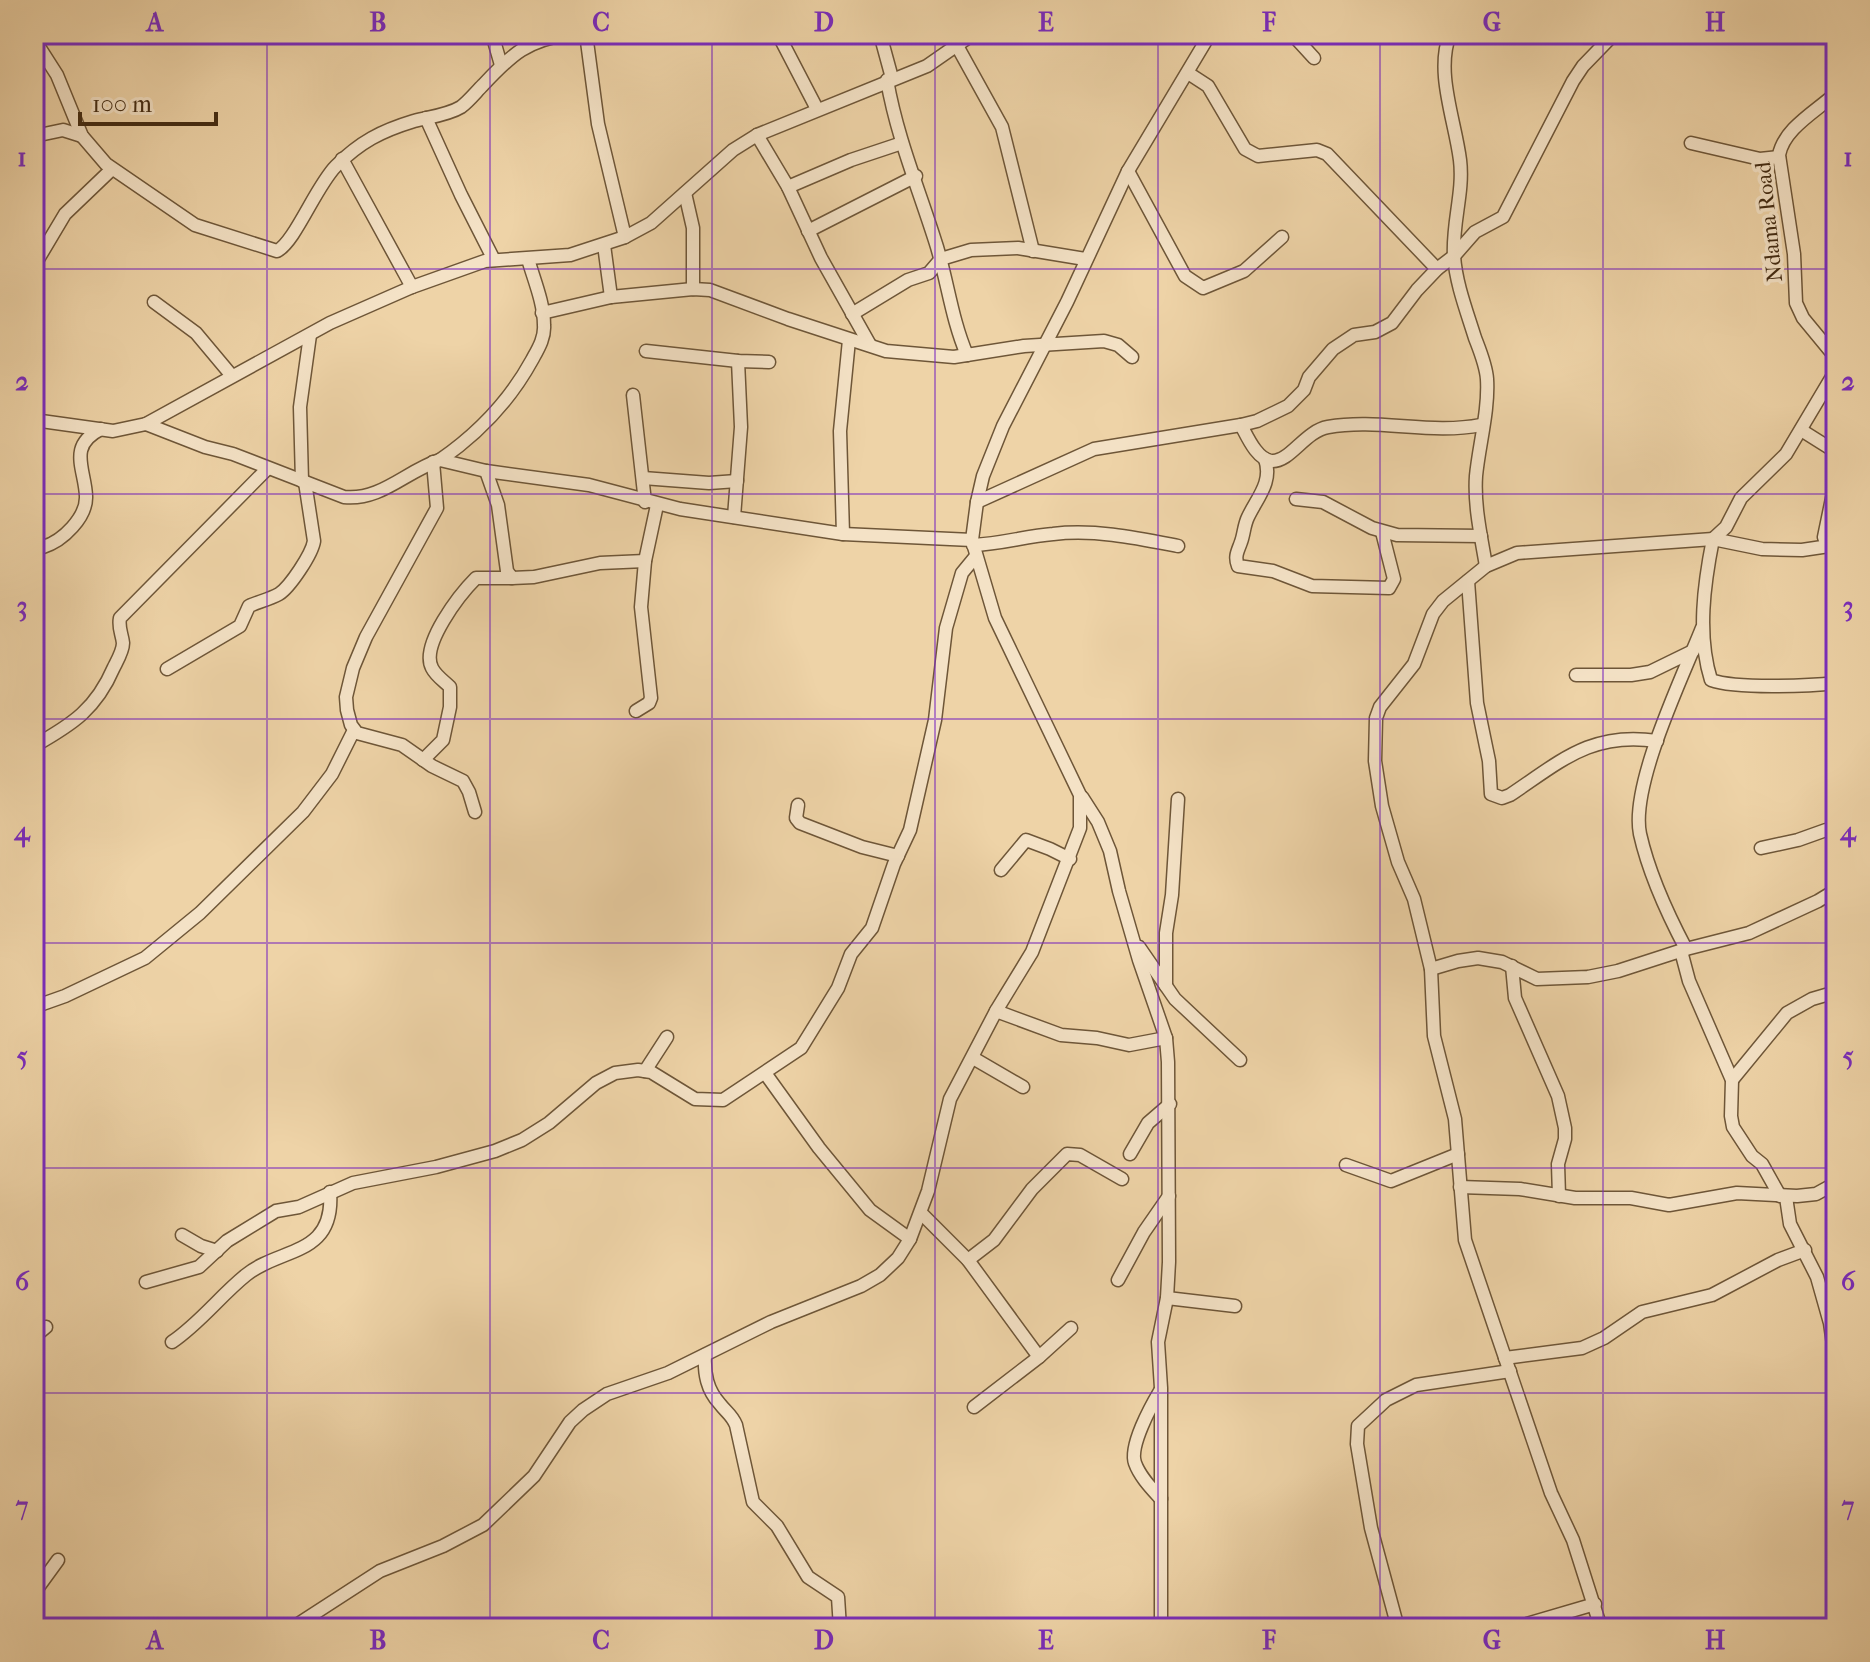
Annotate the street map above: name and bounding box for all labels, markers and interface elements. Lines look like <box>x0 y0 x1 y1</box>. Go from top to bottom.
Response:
text: A <box>145 7 165 38</box>
text: B <box>370 7 387 38</box>
text: C <box>592 7 610 38</box>
text: D <box>814 7 834 38</box>
text: E <box>1038 7 1054 38</box>
text: F <box>1261 7 1276 38</box>
text: G <box>1483 7 1501 38</box>
text: H <box>1705 7 1726 38</box>
scale bar <box>80 76 216 126</box>
text: 100 m <box>92 90 152 118</box>
text: 1 <box>17 142 27 173</box>
text: 1 <box>1843 142 1853 173</box>
street label: Ndama Road <box>1750 160 1788 283</box>
text: 2 <box>15 366 29 397</box>
text: 2 <box>1841 366 1855 397</box>
text: 3 <box>17 591 27 622</box>
text: 3 <box>1843 591 1853 622</box>
text: 4 <box>13 816 31 848</box>
text: 4 <box>1839 816 1857 848</box>
text: 5 <box>16 1041 28 1072</box>
text: 5 <box>1842 1041 1854 1072</box>
text: 6 <box>15 1266 30 1297</box>
text: 6 <box>1841 1266 1856 1297</box>
text: 7 <box>15 1491 29 1522</box>
text: 7 <box>1841 1491 1855 1522</box>
text: A <box>145 1625 165 1656</box>
text: B <box>370 1625 387 1656</box>
text: C <box>592 1625 610 1656</box>
text: D <box>814 1625 834 1656</box>
text: E <box>1038 1625 1054 1656</box>
text: F <box>1261 1625 1276 1656</box>
text: G <box>1483 1625 1501 1656</box>
text: H <box>1705 1625 1726 1656</box>

